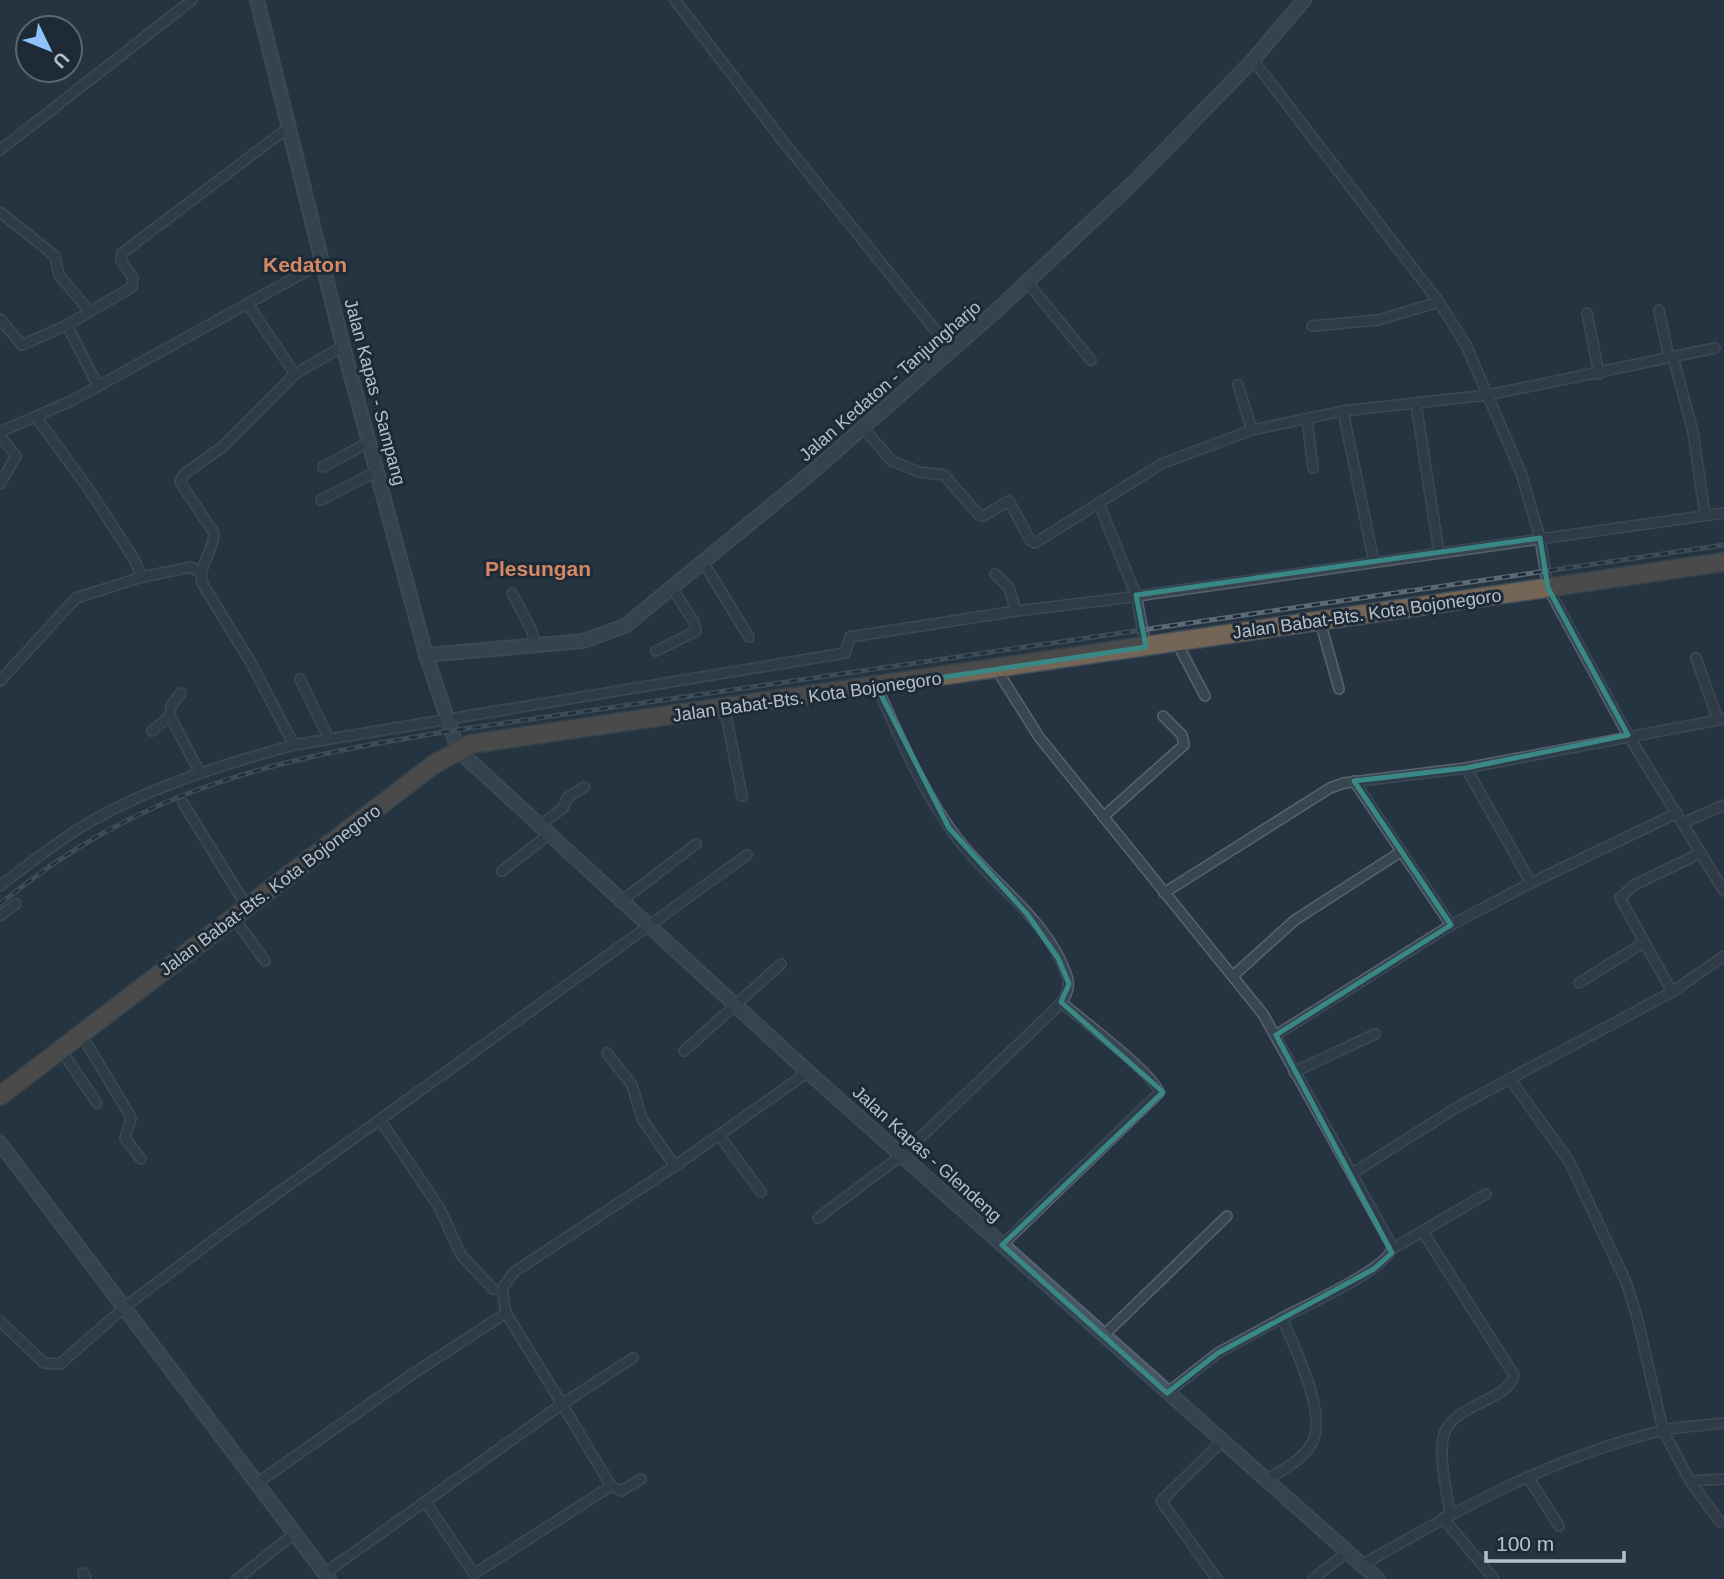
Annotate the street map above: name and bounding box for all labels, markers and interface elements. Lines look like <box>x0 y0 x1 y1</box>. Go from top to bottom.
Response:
north arrow <box>14 14 84 84</box>
text: U <box>49 48 73 72</box>
district label: Kedaton <box>263 253 347 276</box>
street label: Jalan Kapas - Sampang <box>340 297 410 487</box>
street label: Jalan Kedaton - Tanjungharjo <box>795 297 985 465</box>
district label: Plesungan <box>485 557 591 580</box>
street label: Jalan Babat-Bts. Kota Bojonegoro <box>1231 585 1503 643</box>
street label: Jalan Babat-Bts. Kota Bojonegoro <box>671 668 943 726</box>
street label: Jalan Babat-Bts. Kota Bojonegoro <box>156 800 384 980</box>
street label: Jalan Kapas - Glendeng <box>849 1082 1005 1226</box>
scale bar <box>1486 1520 1624 1564</box>
text: 100 m <box>1496 1532 1554 1555</box>

